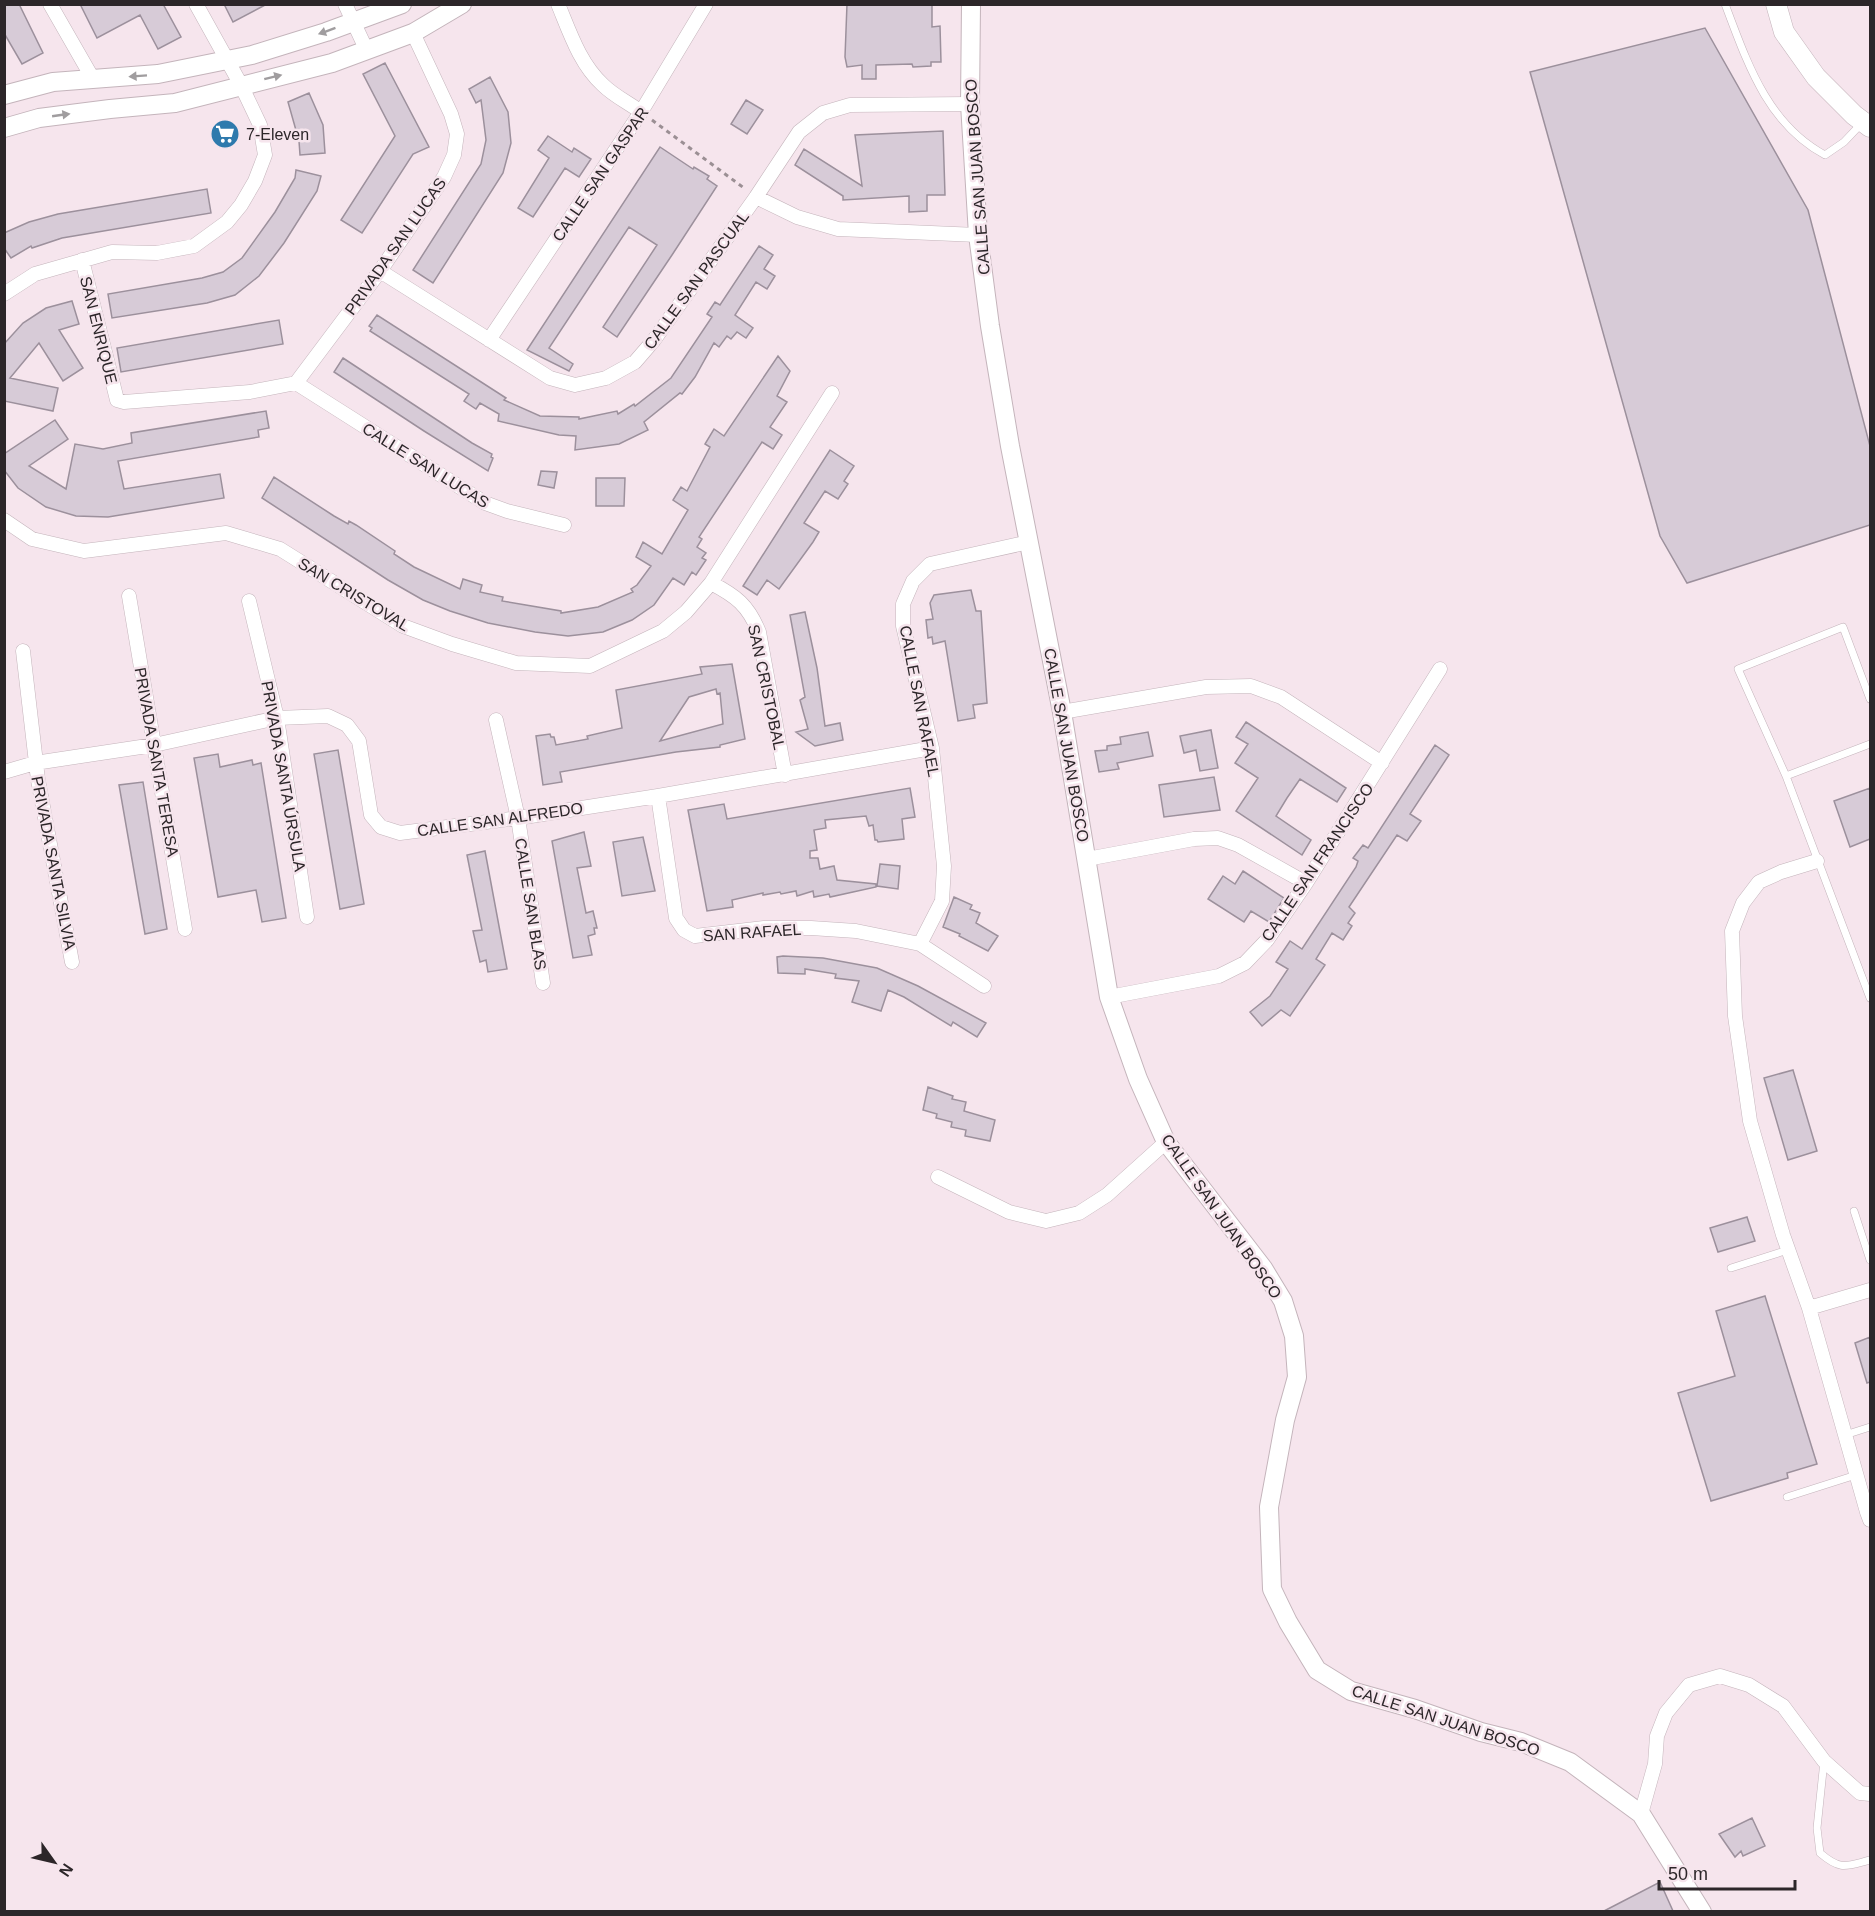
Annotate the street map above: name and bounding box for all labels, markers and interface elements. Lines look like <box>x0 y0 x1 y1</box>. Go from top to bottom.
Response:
one-way arrow <box>318 27 336 37</box>
one-way arrow <box>128 71 147 81</box>
one-way arrow <box>264 72 282 82</box>
street label: CALLE SAN JUAN BOSCO <box>962 78 993 276</box>
street label: CALLE SAN GASPAR <box>549 104 652 245</box>
one-way arrow <box>52 110 71 120</box>
supermarket icon: 7-Eleven <box>209 118 241 150</box>
place label: 7-Eleven <box>246 126 309 143</box>
street label: PRIVADA SAN LUCAS <box>342 175 449 318</box>
street label: CALLE SAN PASCUAL <box>641 208 752 352</box>
street label: SAN ENRIQUE <box>77 275 120 386</box>
street label: CALLE SAN LUCAS <box>359 420 492 511</box>
street label: SAN CRISTOVAL <box>295 555 412 634</box>
street label: SAN CRISTOBAL <box>745 623 788 751</box>
street label: CALLE SAN RAFAEL <box>896 624 943 778</box>
street label: CALLE SAN JUAN BOSCO <box>1041 647 1092 843</box>
street label: PRIVADA SANTA TERESA <box>131 666 182 858</box>
street label: PRIVADA SANTA ÚRSULA <box>258 679 310 873</box>
street label: PRIVADA SANTA SILVIA <box>28 775 79 952</box>
street label: CALLE SAN FRANCISCO <box>1258 780 1377 944</box>
street label: CALLE SAN ALFREDO <box>416 799 584 840</box>
street label: CALLE SAN BLAS <box>512 837 549 971</box>
street label: SAN RAFAEL <box>702 921 802 944</box>
street label: CALLE SAN JUAN BOSCO <box>1158 1131 1285 1302</box>
street label: CALLE SAN JUAN BOSCO <box>1350 1682 1542 1759</box>
north arrow <box>24 1832 84 1892</box>
scale bar <box>1659 1853 1796 1891</box>
text: N <box>56 1861 76 1880</box>
text: 50 m <box>1668 1864 1708 1884</box>

